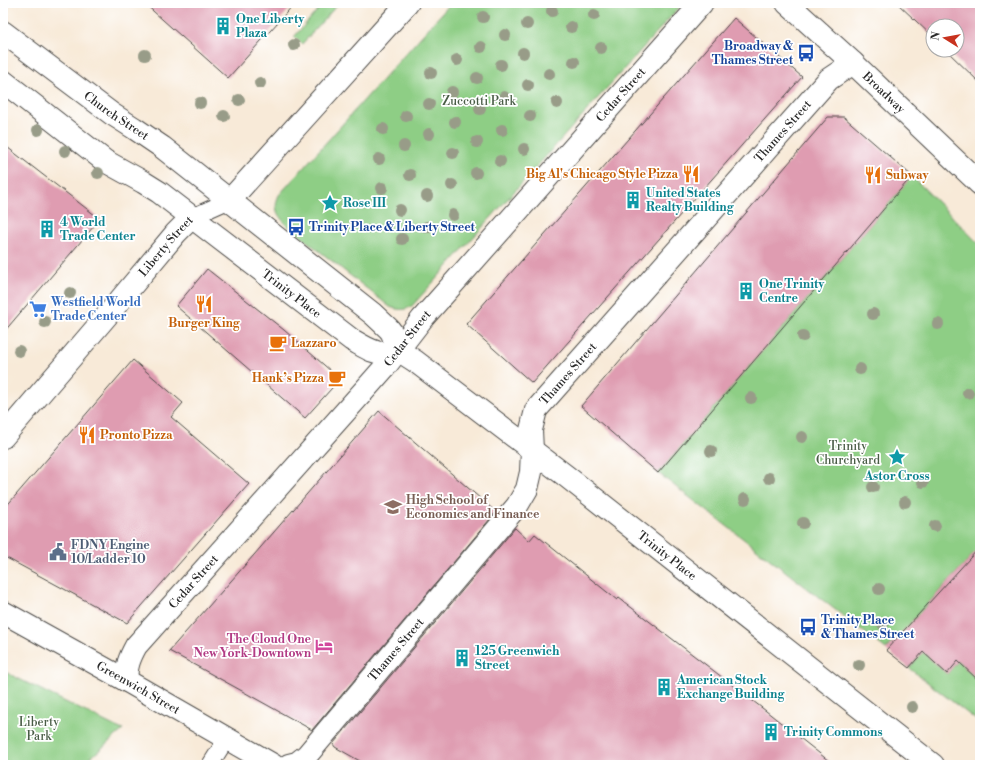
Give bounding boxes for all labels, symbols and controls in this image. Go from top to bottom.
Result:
place label: One Liberty Plaza [236,12,305,41]
building icon: One Liberty Plaza [213,16,233,36]
north arrow [925,18,965,58]
text: N [928,30,944,42]
place label: Broadway & Thames Street [712,39,794,68]
bus stop icon: Broadway & Thames Street [796,43,816,63]
street label: Cedar Street [593,64,650,125]
street label: Broadway [858,68,908,117]
street label: Church Street [81,88,152,144]
park label: Zuccotti Park [442,94,516,109]
street label: Thames Street [752,97,815,166]
restaurant icon: Big Al's Chicago Style Pizza [681,164,701,184]
restaurant icon: Subway [863,165,883,185]
place label: Big Al's Chicago Style Pizza [526,167,679,182]
place label: Subway [886,168,930,183]
place label: United States Realty Building [646,186,735,215]
building icon: United States Realty Building [623,190,643,210]
place icon: Rose III [320,193,340,213]
place label: Rose III [343,196,387,211]
street label: Liberty Street [136,212,197,280]
place label: 4 World Trade Center [60,215,136,244]
bus stop icon: Trinity Place & Liberty Street [286,217,306,237]
building icon: 4 World Trade Center [37,219,57,239]
place label: Trinity Place & Liberty Street [309,220,476,235]
street label: Trinity Place [259,267,324,322]
place label: One Trinity Centre [759,277,825,306]
building icon: One Trinity Centre [736,281,756,301]
restaurant icon: Burger King [194,294,214,314]
place label: Westfield World Trade Center [50,295,142,324]
supermarket icon: Westfield World Trade Center [28,299,48,319]
street label: Cedar Street [381,307,435,370]
place label: Burger King [168,316,241,331]
cafe icon: Lazzaro [268,333,288,353]
place label: Lazzaro [291,336,337,351]
street label: Thames Street [537,339,601,408]
cafe icon: Hank’s Pizza [327,368,347,388]
place label: Hank’s Pizza [252,371,324,386]
restaurant icon: Pronto Pizza [77,425,97,445]
place label: Pronto Pizza [100,428,173,443]
park label: Trinity Churchyard [816,439,880,468]
place icon: Astor Cross [887,447,907,467]
place label: Astor Cross [863,469,930,484]
place label: High School of Economics and Finance [406,493,540,522]
school or university icon: High School of Economics and Finance [383,497,403,517]
street label: Trinity Place [634,528,699,584]
place label: FDNY Engine 10/Ladder 10 [71,538,150,567]
public building icon: FDNY Engine 10/Ladder 10 [48,542,68,562]
street label: Cedar Street [166,551,222,612]
place label: Trinity Place & Thames Street [821,613,915,642]
street label: Thames Street [365,614,428,685]
bus stop icon: Trinity Place & Thames Street [798,617,818,637]
place label: The Cloud One New York-Downtown [194,632,312,661]
hotel icon: The Cloud One New York-Downtown [314,636,334,656]
place label: 125 Greenwich Street [475,644,560,673]
building icon: 125 Greenwich Street [452,648,472,668]
street label: Greenwich Street [94,658,183,718]
place label: American Stock Exchange Building [676,673,785,702]
building icon: American Stock Exchange Building [654,677,674,697]
park label: Liberty Park [19,715,59,744]
building icon: Trinity Commons [761,722,781,742]
place label: Trinity Commons [784,725,883,740]

